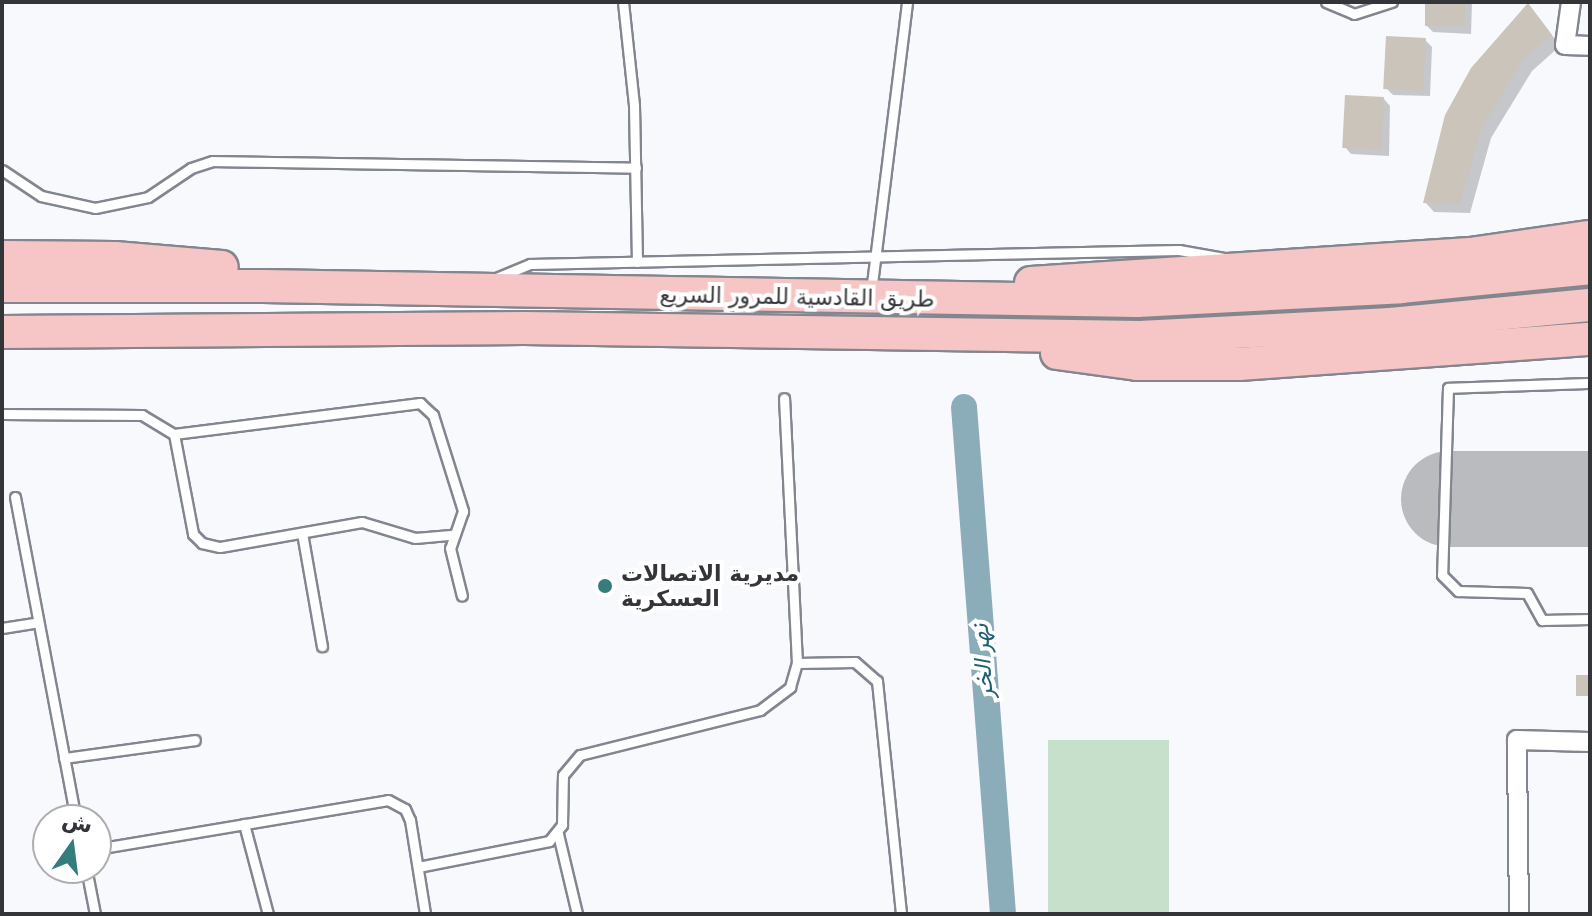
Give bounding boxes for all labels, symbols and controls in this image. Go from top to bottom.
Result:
street label: طريق القادسية للمرور السريع [659,281,935,313]
place label: مديرية الاتصالات العسكرية [621,560,799,612]
marker: مديرية الاتصالات العسكرية [596,577,614,595]
water label: نهر الخر [966,623,1000,699]
north arrow [32,804,112,884]
text: ش [60,806,95,838]

